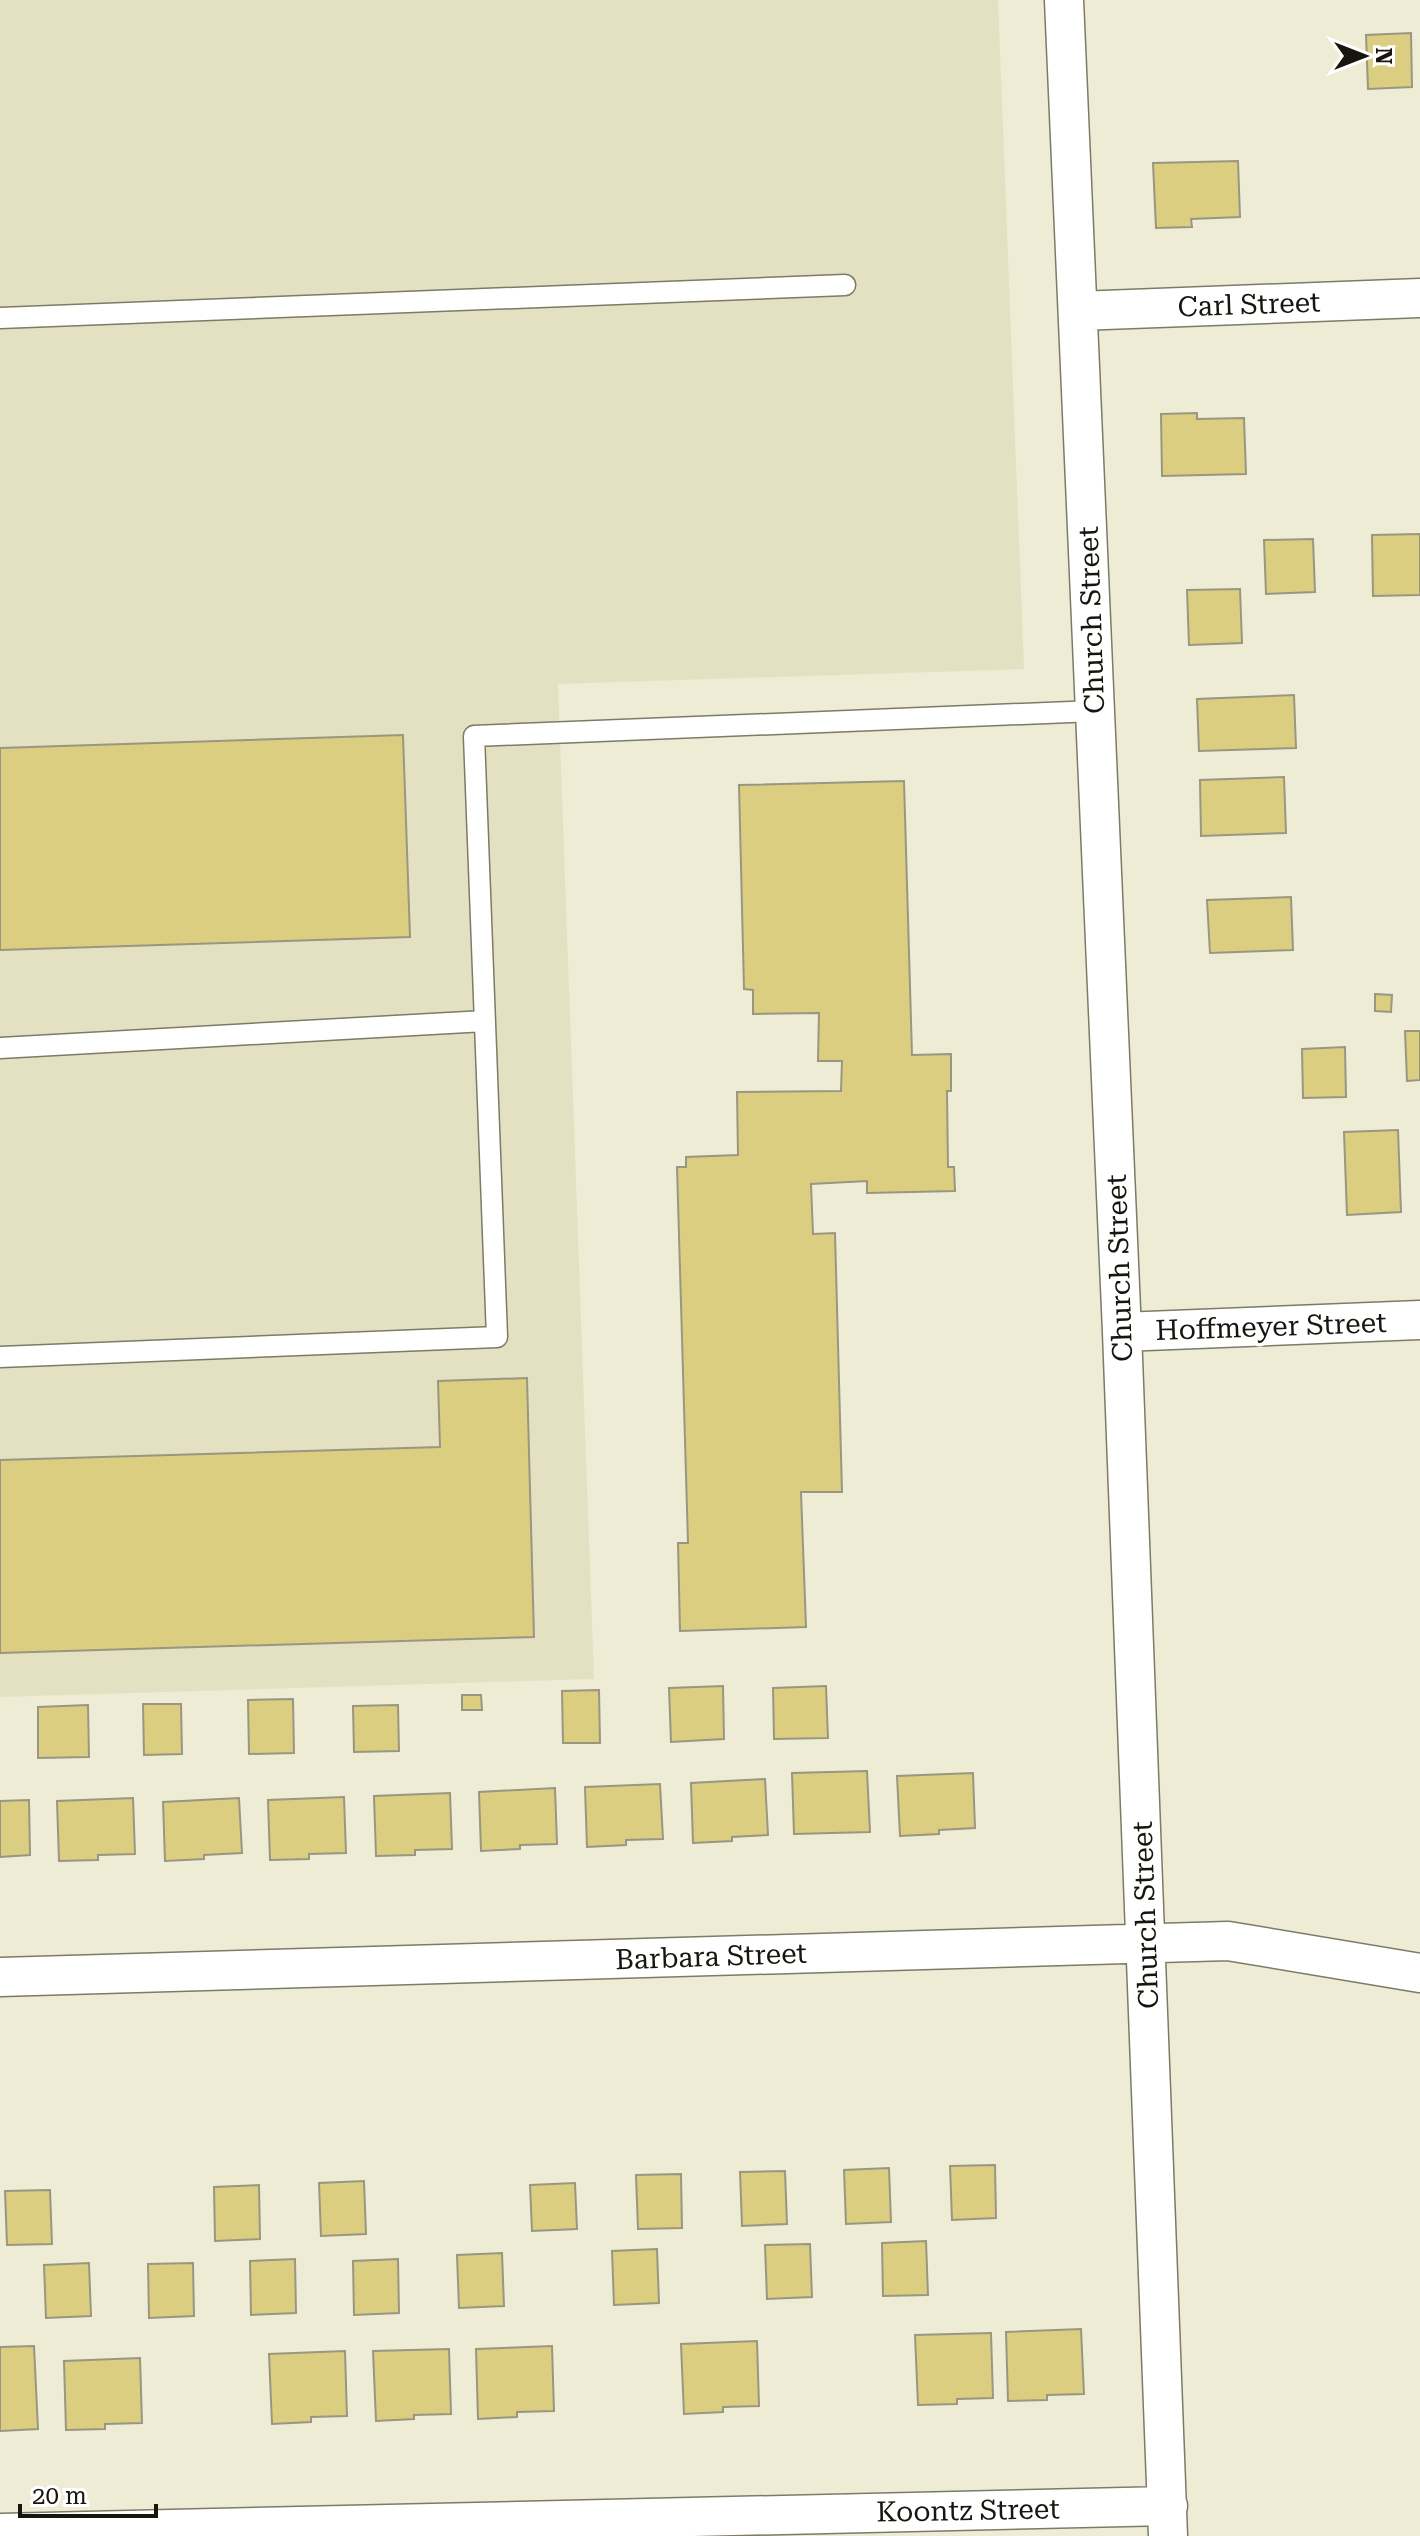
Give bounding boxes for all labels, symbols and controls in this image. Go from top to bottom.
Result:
north arrow [1324,16,1404,96]
text: N [1371,48,1396,65]
street label: Carl Street [1177,286,1321,323]
street label: Church Street [1072,526,1111,714]
street label: Church Street [1100,1174,1139,1362]
street label: Hoffmeyer Street [1155,1306,1387,1347]
street label: Church Street [1126,1821,1165,2009]
street label: Barbara Street [614,1937,808,1976]
scale bar [20,2468,156,2518]
text: 20 m [32,2482,87,2510]
street label: Koontz Street [876,2492,1060,2529]

